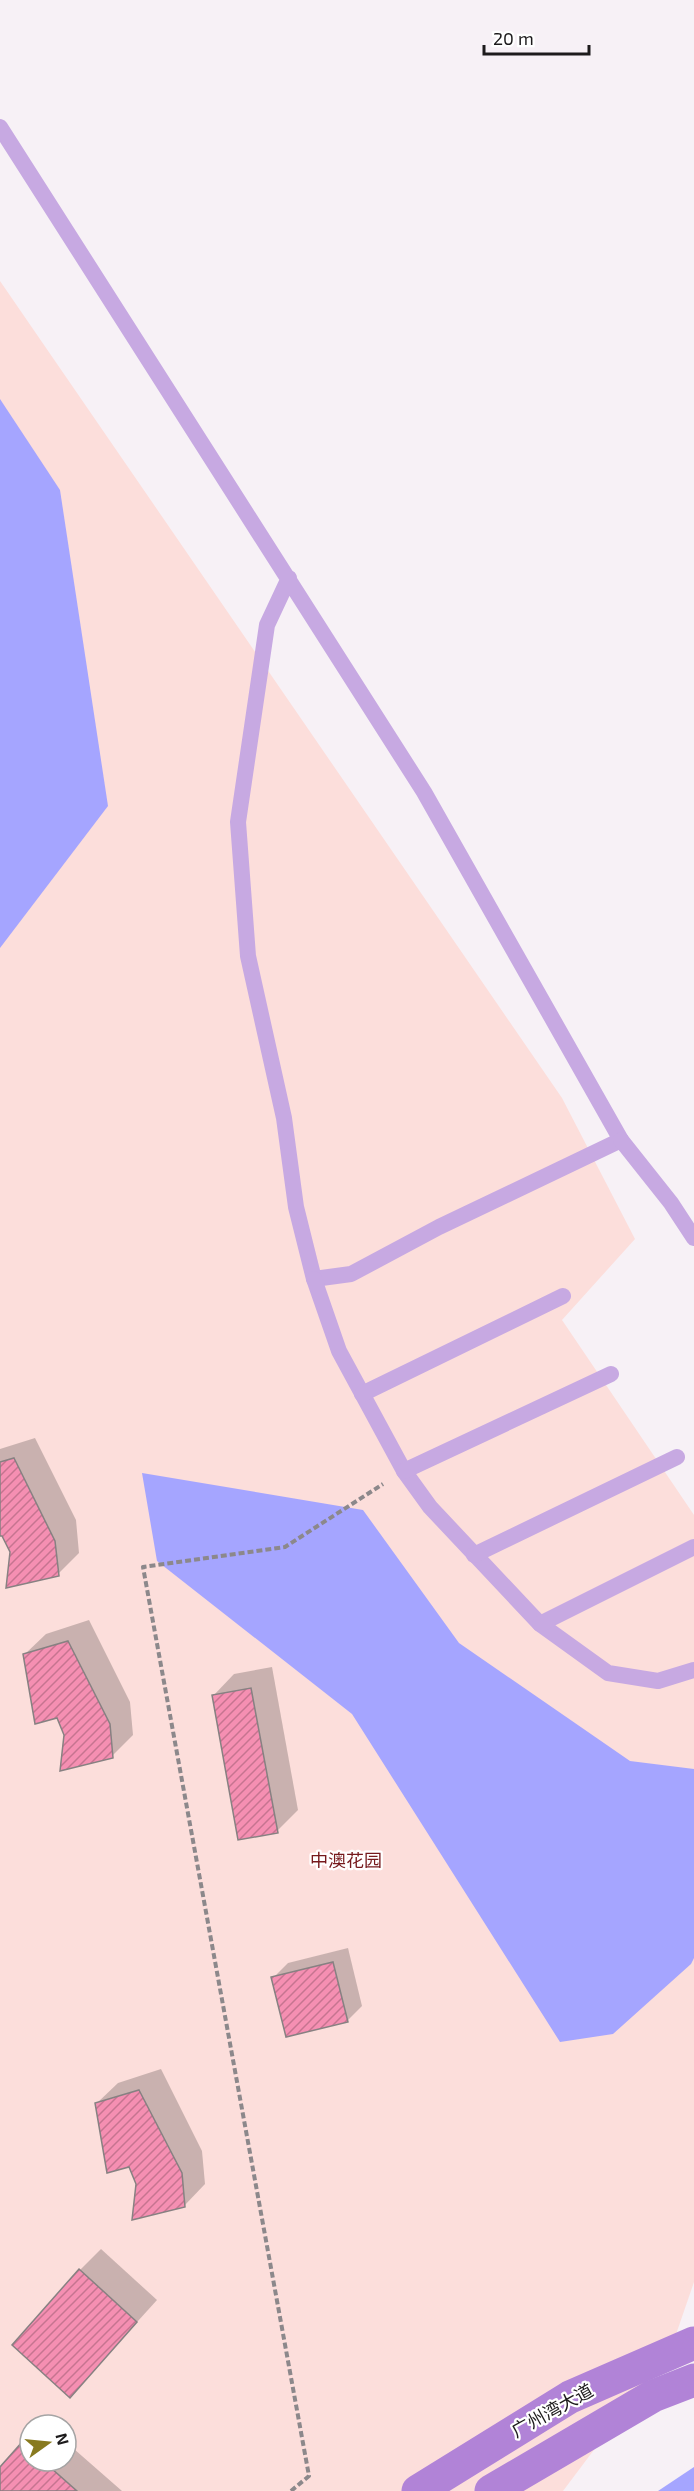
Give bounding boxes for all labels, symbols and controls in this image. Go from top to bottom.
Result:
scale bar [484,18,589,56]
text: 20 m [493,27,534,49]
park label: 中澳花园 [310,1849,382,1871]
street label: 广州湾大道 [507,2379,597,2441]
north arrow [18,2413,78,2473]
text: N [52,2431,74,2447]

